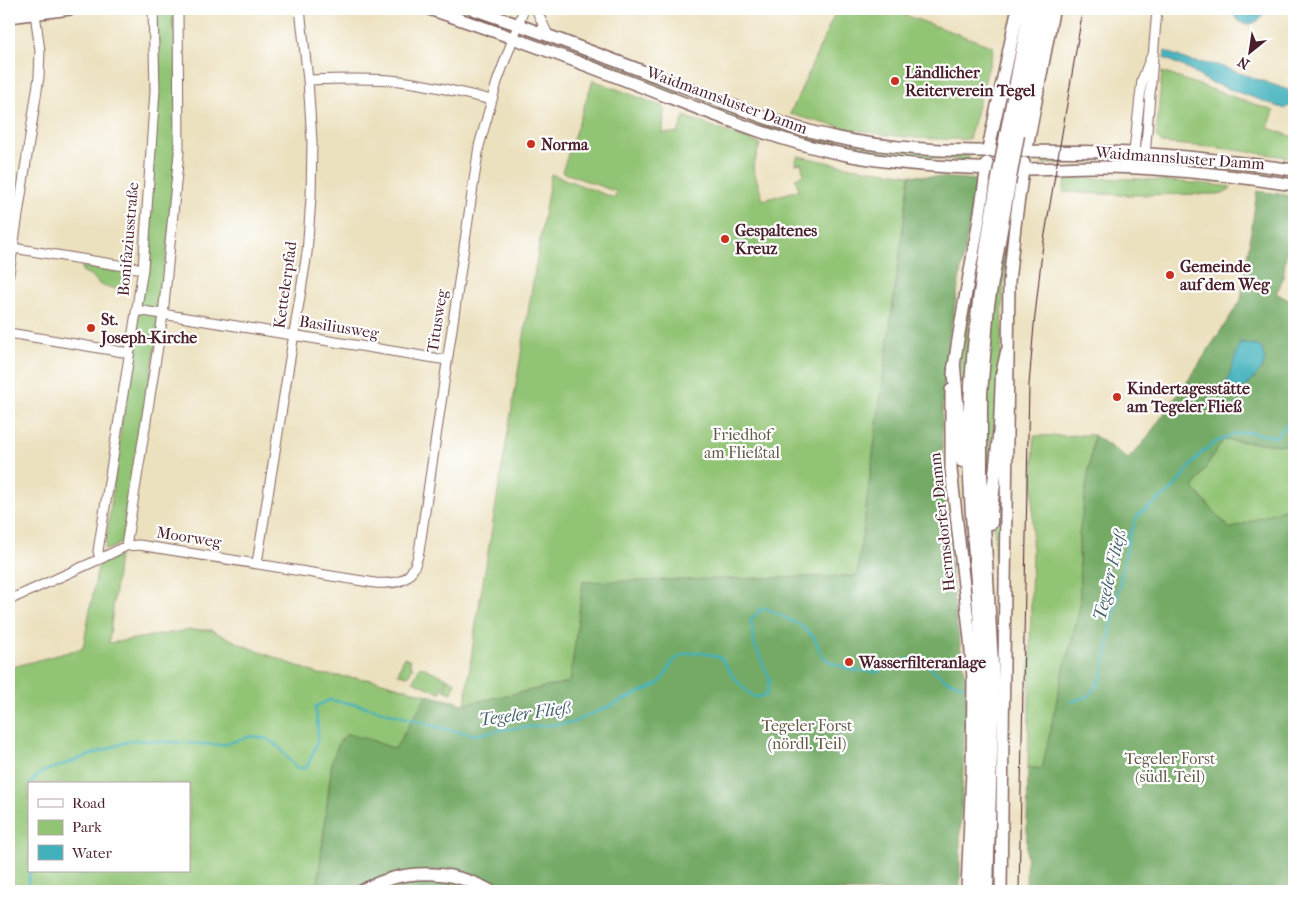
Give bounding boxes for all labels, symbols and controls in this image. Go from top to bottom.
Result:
north arrow [1226,28,1276,78]
text: N [1235,53,1253,73]
street label: Waidmannsluster Damm [643,62,811,138]
place label: Ländlicher Reiterverein Tegel [905,63,1036,101]
marker: Ländlicher Reiterverein Tegel [889,75,901,87]
place label: Norma [541,135,589,154]
marker: Norma [525,138,537,150]
street label: Waidmannsluster Damm [1094,143,1266,173]
street label: Bonifaziusstraße [114,181,142,297]
place label: Gespaltenes Kreuz [735,221,817,258]
marker: Gespaltenes Kreuz [719,233,731,245]
street label: Kettelerpfad [269,240,301,330]
place label: Gemeinde auf dem Weg [1180,257,1270,295]
marker: Gemeinde auf dem Weg [1164,269,1176,281]
street label: Titusweg [423,288,451,354]
place label: St. Joseph-Kirche [99,310,197,348]
street label: Basiliusweg [298,311,381,343]
marker: St. Joseph-Kirche [85,322,97,334]
place label: Kindertagesstätte am Tegeler Fließ [1127,379,1250,417]
marker: Kindertagesstätte am Tegeler Fließ [1111,391,1123,403]
park label: Friedhof am Fließtal [704,425,781,462]
street label: Hermsdorfer Damm [925,451,959,592]
street label: Moorweg [155,522,223,552]
water label: Tegeler Fließ [1089,527,1131,623]
place label: Wasserfilteranlage [858,653,986,673]
marker: Wasserfilteranlage [843,656,855,668]
water label: Tegeler Fließ [477,697,573,731]
park label: Tegeler Forst (nördl. Teil) [761,716,853,753]
park label: Tegeler Forst (südl. Teil) [1124,749,1216,786]
legend [28,782,190,872]
text: Road [72,794,106,812]
text: Park [72,818,102,836]
text: Water [71,844,112,862]

